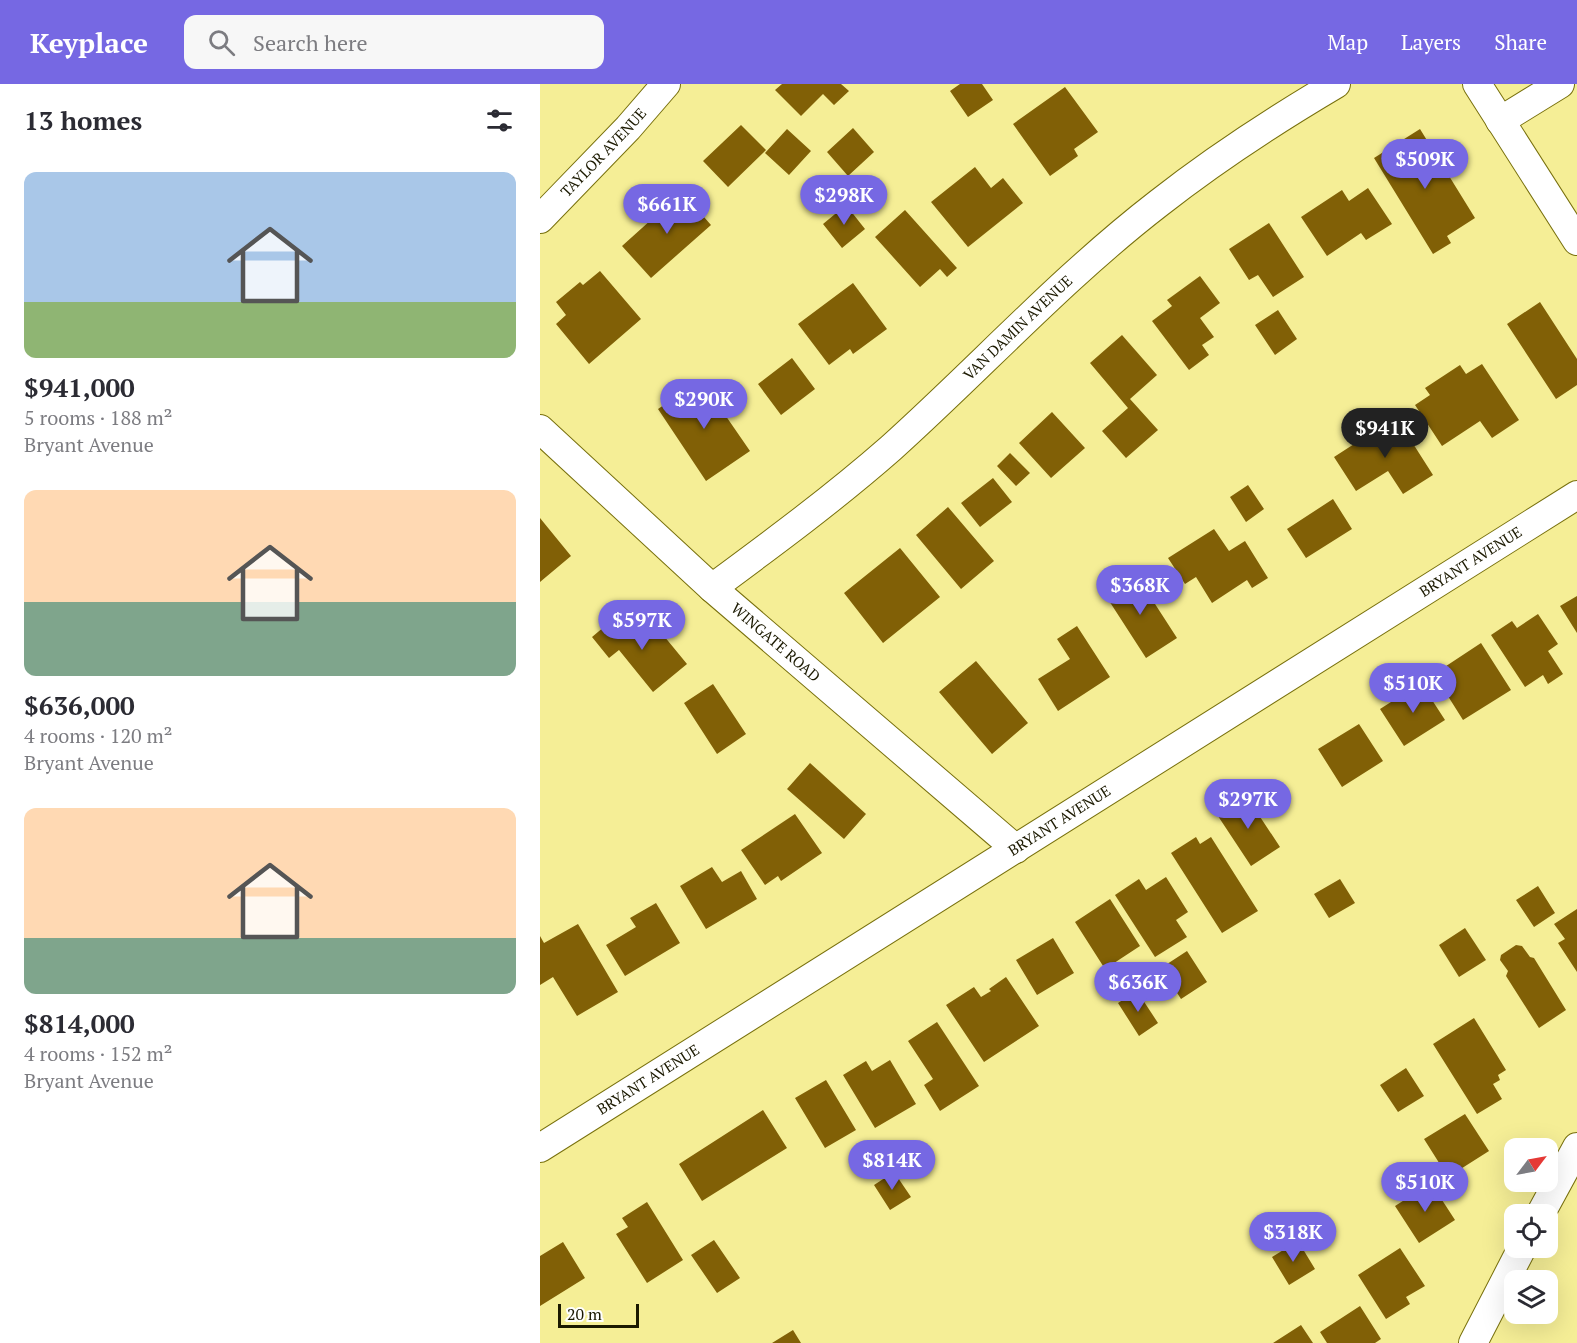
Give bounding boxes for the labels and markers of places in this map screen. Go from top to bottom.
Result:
pin: $509K [1383,139,1467,190]
pin: $298K [802,175,886,226]
pin: $661K [625,184,709,235]
pin: $290K [662,379,746,430]
pin: $941K [1343,408,1427,459]
pin: $368K [1098,565,1182,616]
pin: $597K [600,600,684,651]
pin: $510K [1371,663,1455,714]
pin: $297K [1206,779,1290,830]
pin: $636K [1096,962,1180,1013]
pin: $814K [850,1140,934,1191]
pin: $510K [1383,1162,1467,1213]
pin: $318K [1251,1212,1335,1263]

